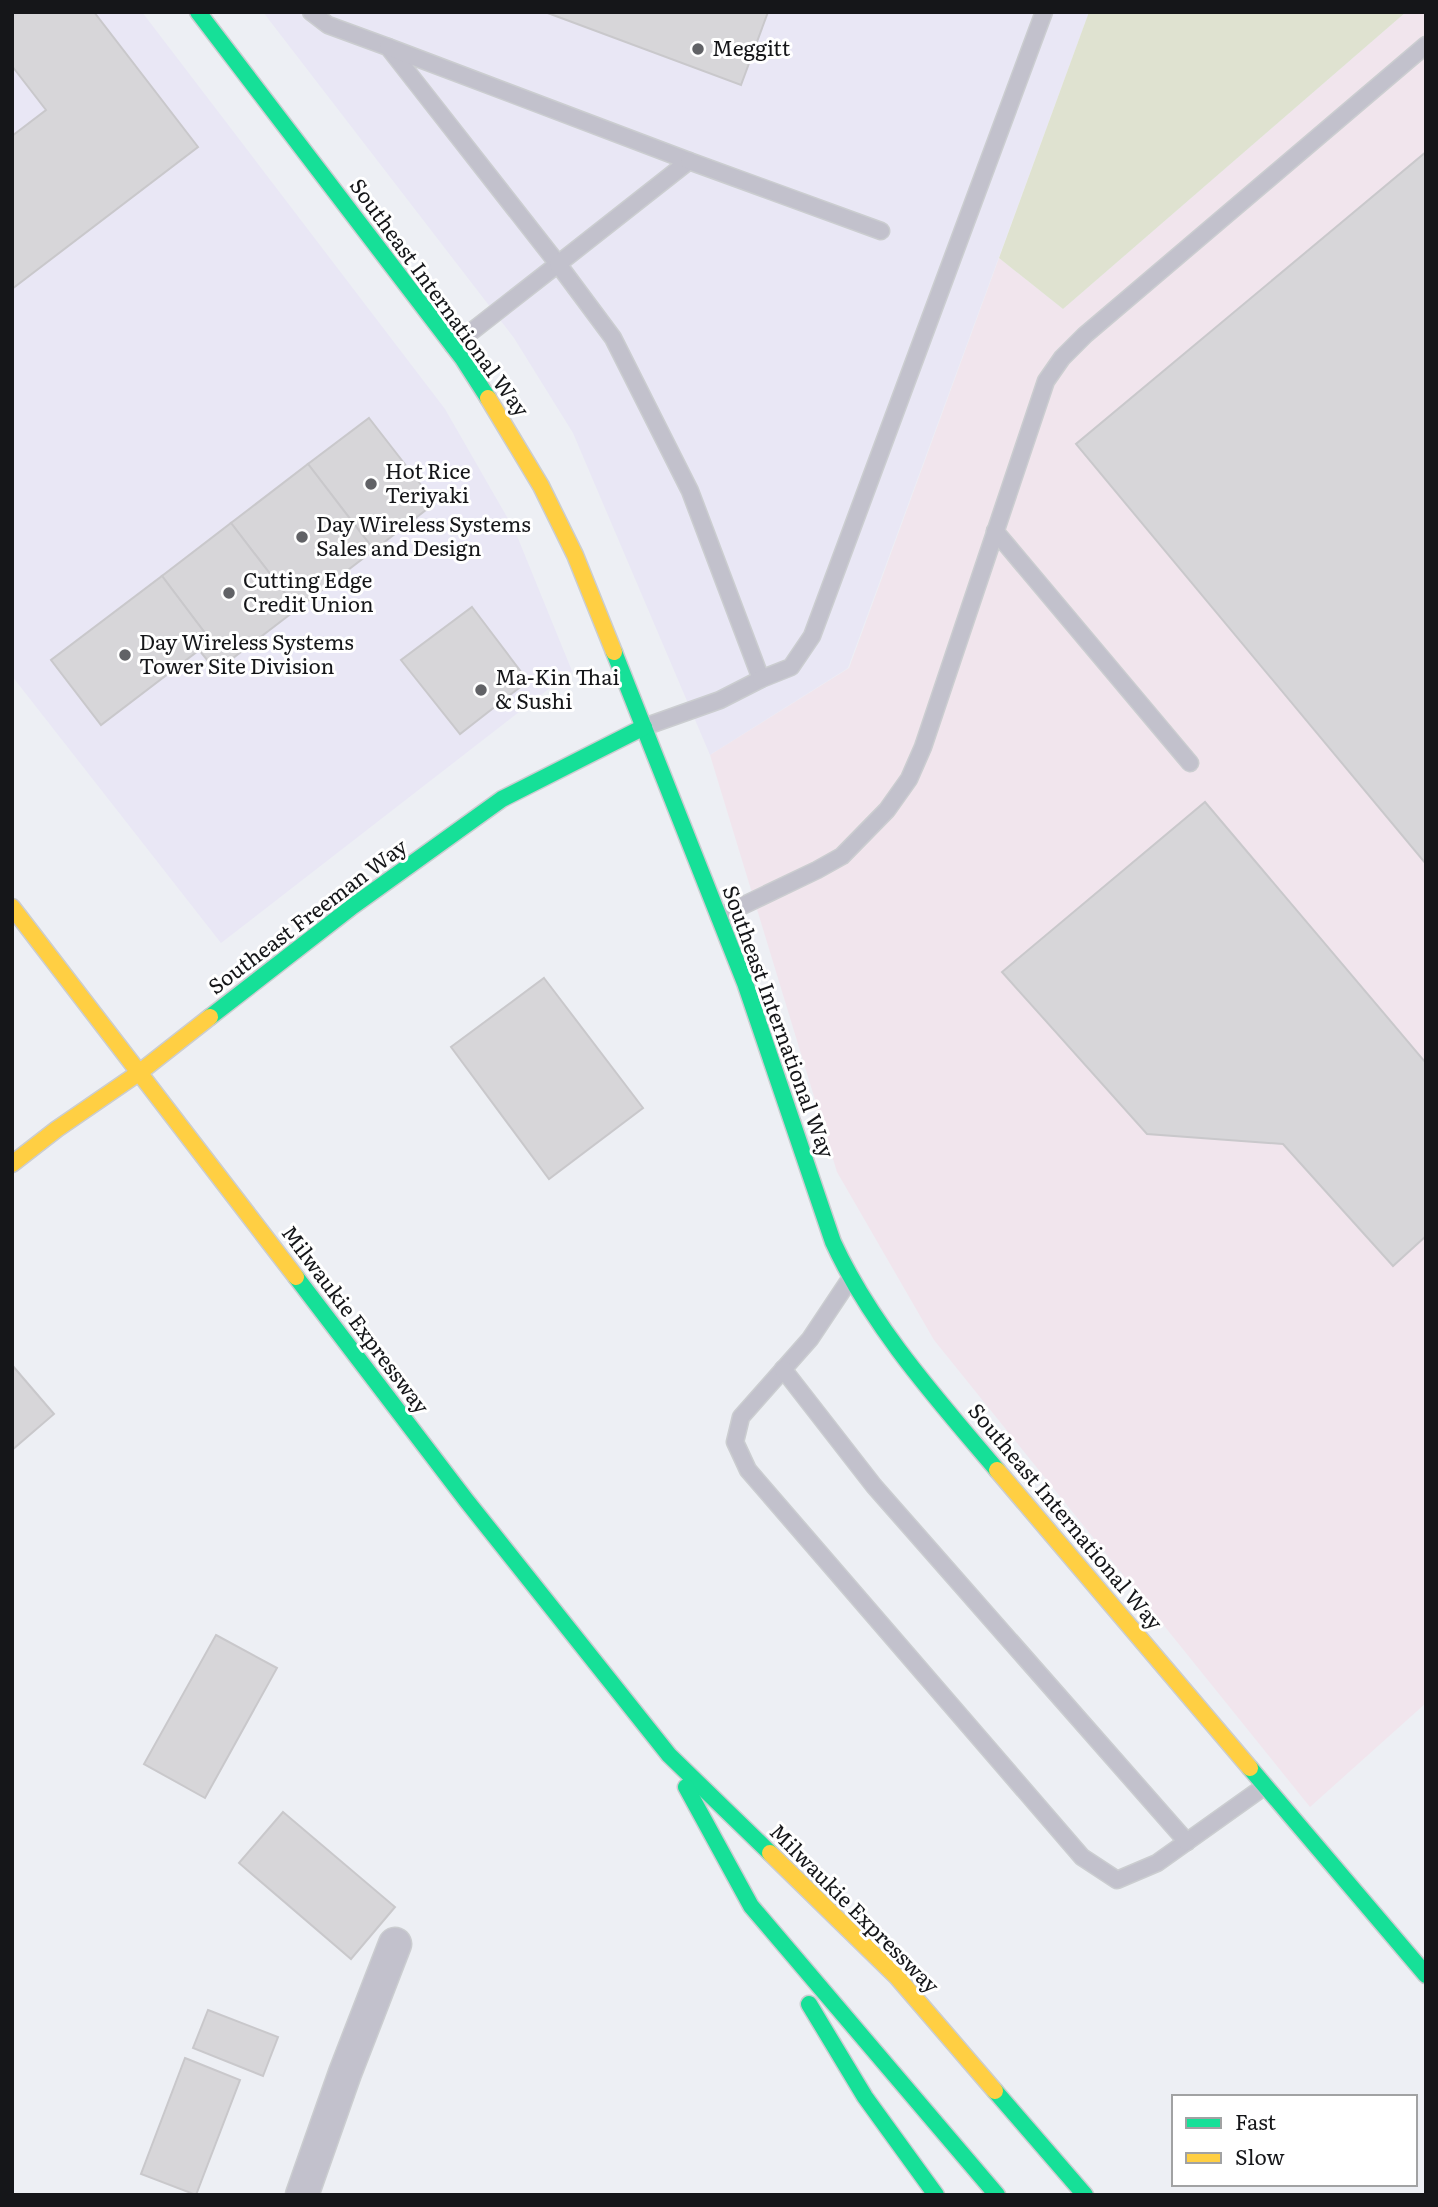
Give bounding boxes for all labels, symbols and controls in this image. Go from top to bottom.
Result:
place label: Meggitt [712,31,791,62]
marker: Meggitt [690,41,706,57]
street label: Southeast International Way [344,171,539,423]
place label: Hot Rice Teriyaki [385,454,471,509]
marker: Hot Rice Teriyaki [363,476,379,492]
place label: Day Wireless Systems Sales and Design [316,507,531,562]
marker: Day Wireless Systems Sales and Design [294,529,310,545]
place label: Cutting Edge Credit Union [243,563,374,618]
marker: Cutting Edge Credit Union [221,585,237,601]
place label: Day Wireless Systems Tower Site Division [139,625,354,680]
marker: Day Wireless Systems Tower Site Division [117,647,133,663]
place label: Ma-Kin Thai & Sushi [495,660,620,715]
marker: Ma-Kin Thai & Sushi [473,682,489,698]
street label: Southeast Freeman Way [201,829,413,1000]
street label: Southeast International Way [717,880,844,1163]
street label: Milwaukie Expressway [276,1218,439,1420]
street label: Southeast International Way [962,1395,1172,1636]
street label: Milwaukie Expressway [764,1815,948,2000]
legend [1172,2095,1417,2186]
text: Fast [1235,2105,1276,2136]
text: Slow [1235,2140,1285,2171]

